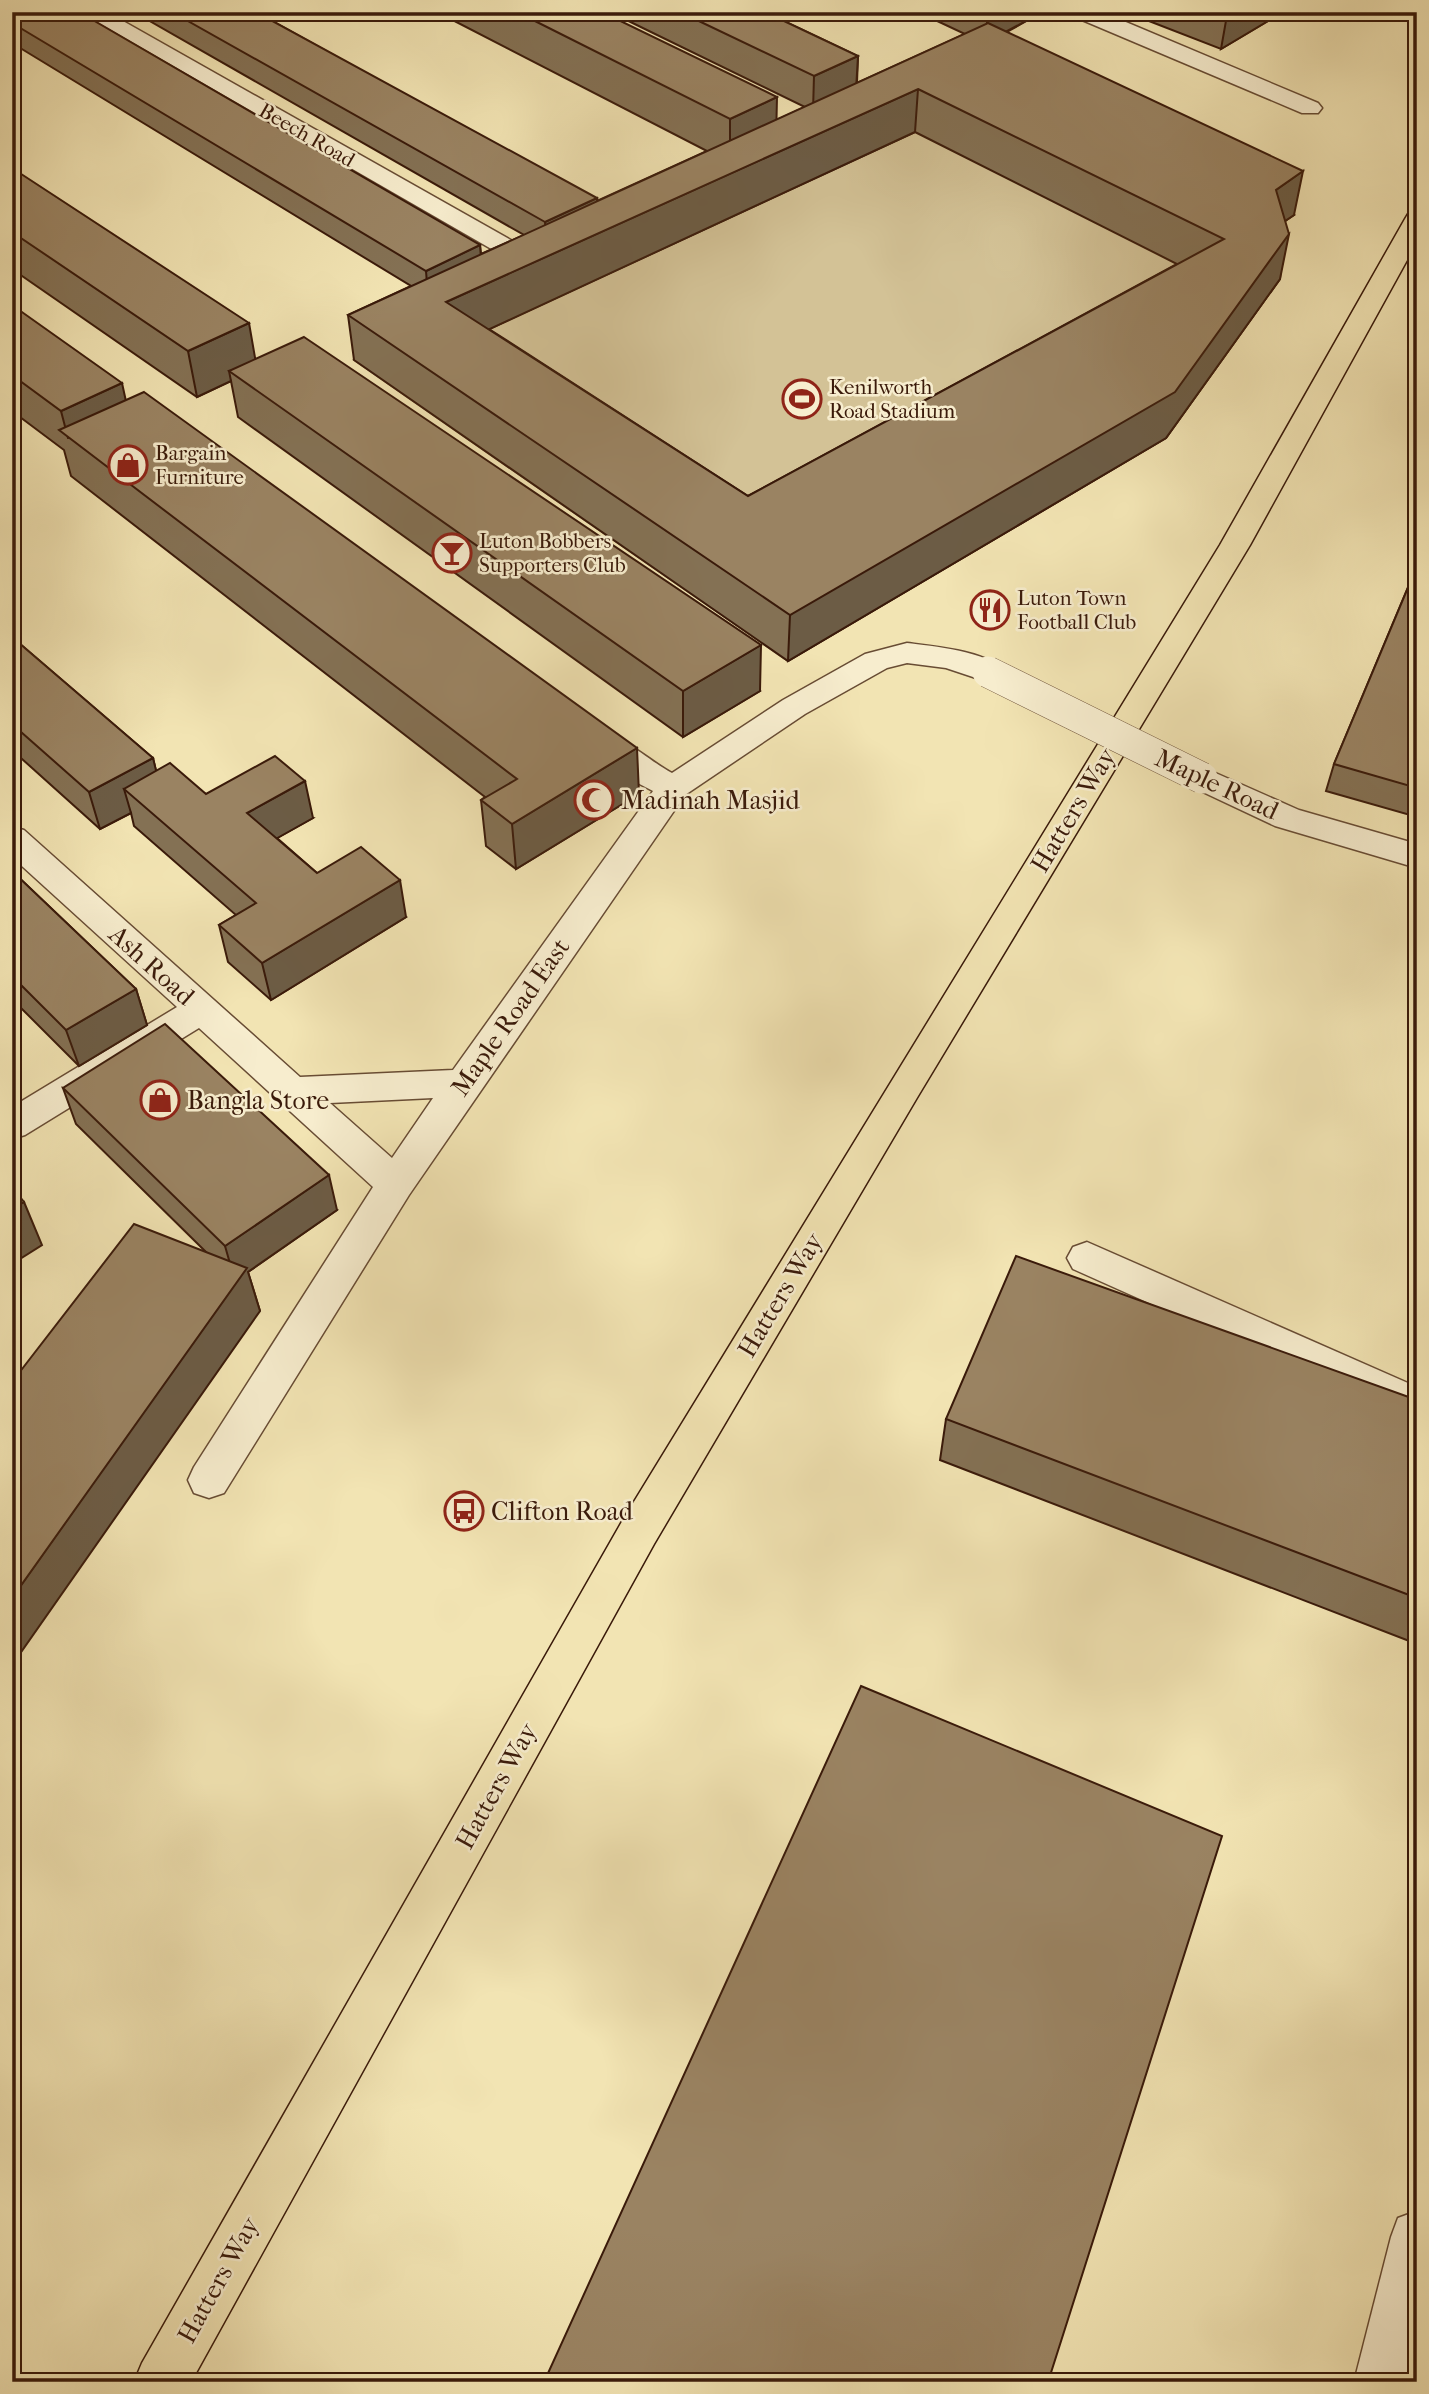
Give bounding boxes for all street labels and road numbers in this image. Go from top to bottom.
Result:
street label: Beech Road [255,98,360,172]
street label: Hatters Way [1024,742,1123,878]
street label: Maple Road [1150,742,1284,827]
street label: Ash Road [102,918,201,1012]
street label: Maple Road East [445,932,577,1102]
street label: Hatters Way [731,1227,830,1363]
street label: Hatters Way [449,1717,544,1855]
street label: Hatters Way [171,2211,266,2349]

